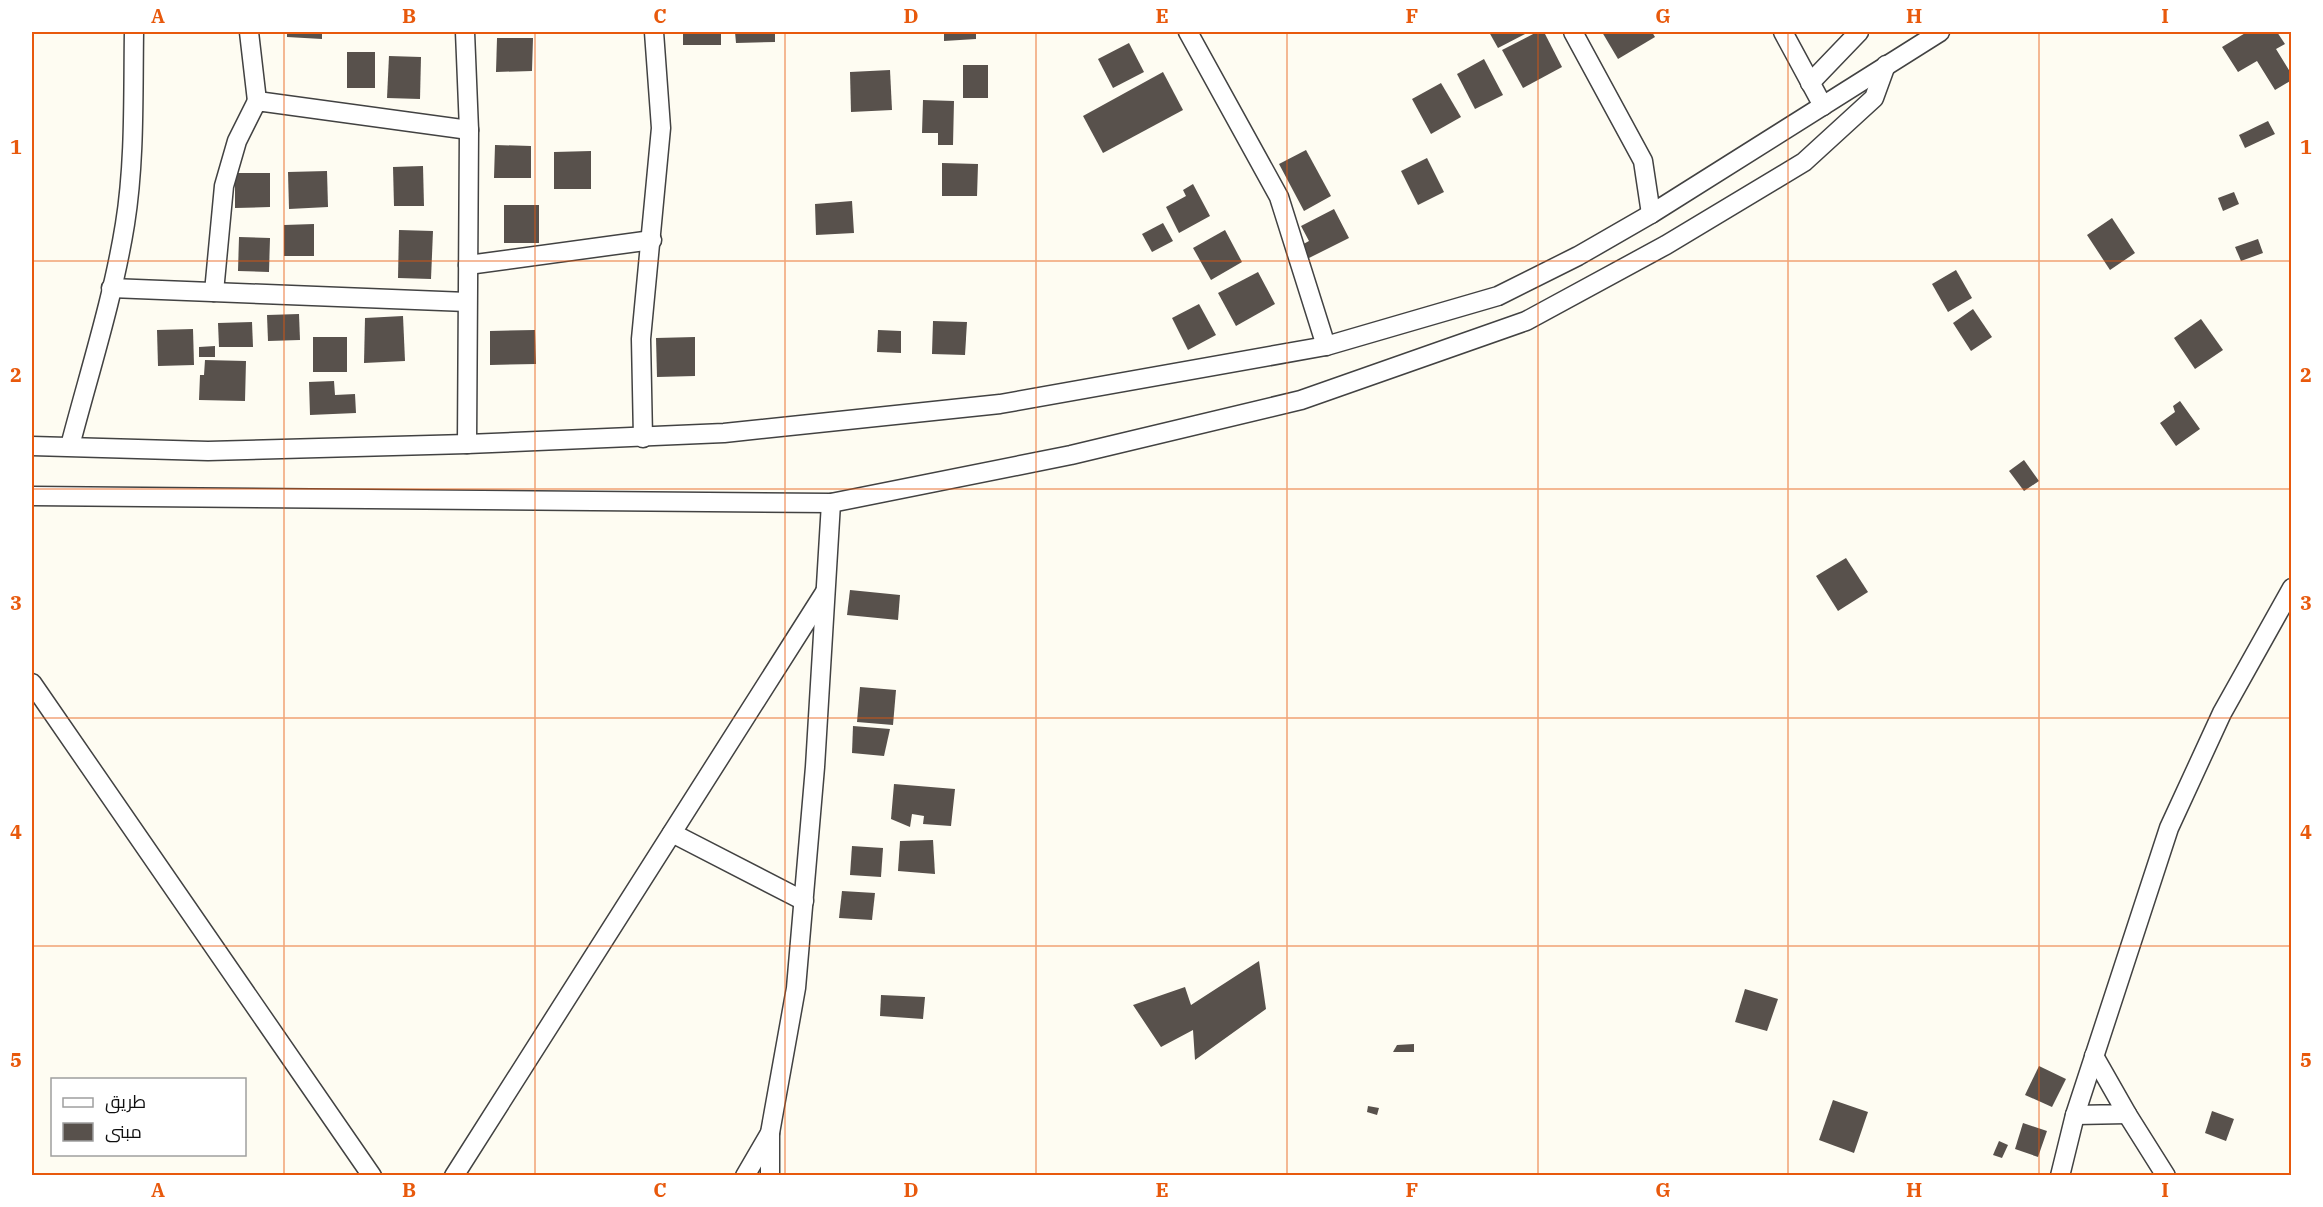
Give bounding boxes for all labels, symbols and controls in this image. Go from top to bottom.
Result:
text: A [151,2,165,29]
text: B [402,2,416,29]
text: C [653,2,667,29]
text: D [903,2,919,29]
text: E [1155,2,1169,29]
text: F [1406,2,1418,29]
text: G [1655,2,1671,29]
text: H [1906,2,1922,29]
text: I [2161,2,2169,29]
text: 1 [10,133,22,160]
text: 1 [2300,133,2312,160]
text: 2 [10,361,22,388]
text: 2 [2300,361,2312,388]
text: 3 [10,589,22,616]
text: 3 [2300,589,2312,616]
text: 4 [10,818,22,845]
text: 4 [2300,818,2312,845]
text: 5 [10,1046,22,1073]
text: 5 [2300,1046,2312,1073]
legend [51,1078,246,1156]
text: طريق [105,1090,146,1114]
text: مبنى [105,1120,142,1143]
text: A [151,1176,165,1203]
text: B [402,1176,416,1203]
text: C [653,1176,667,1203]
text: D [903,1176,919,1203]
text: E [1155,1176,1169,1203]
text: F [1406,1176,1418,1203]
text: G [1655,1176,1671,1203]
text: H [1906,1176,1922,1203]
text: I [2161,1176,2169,1203]

